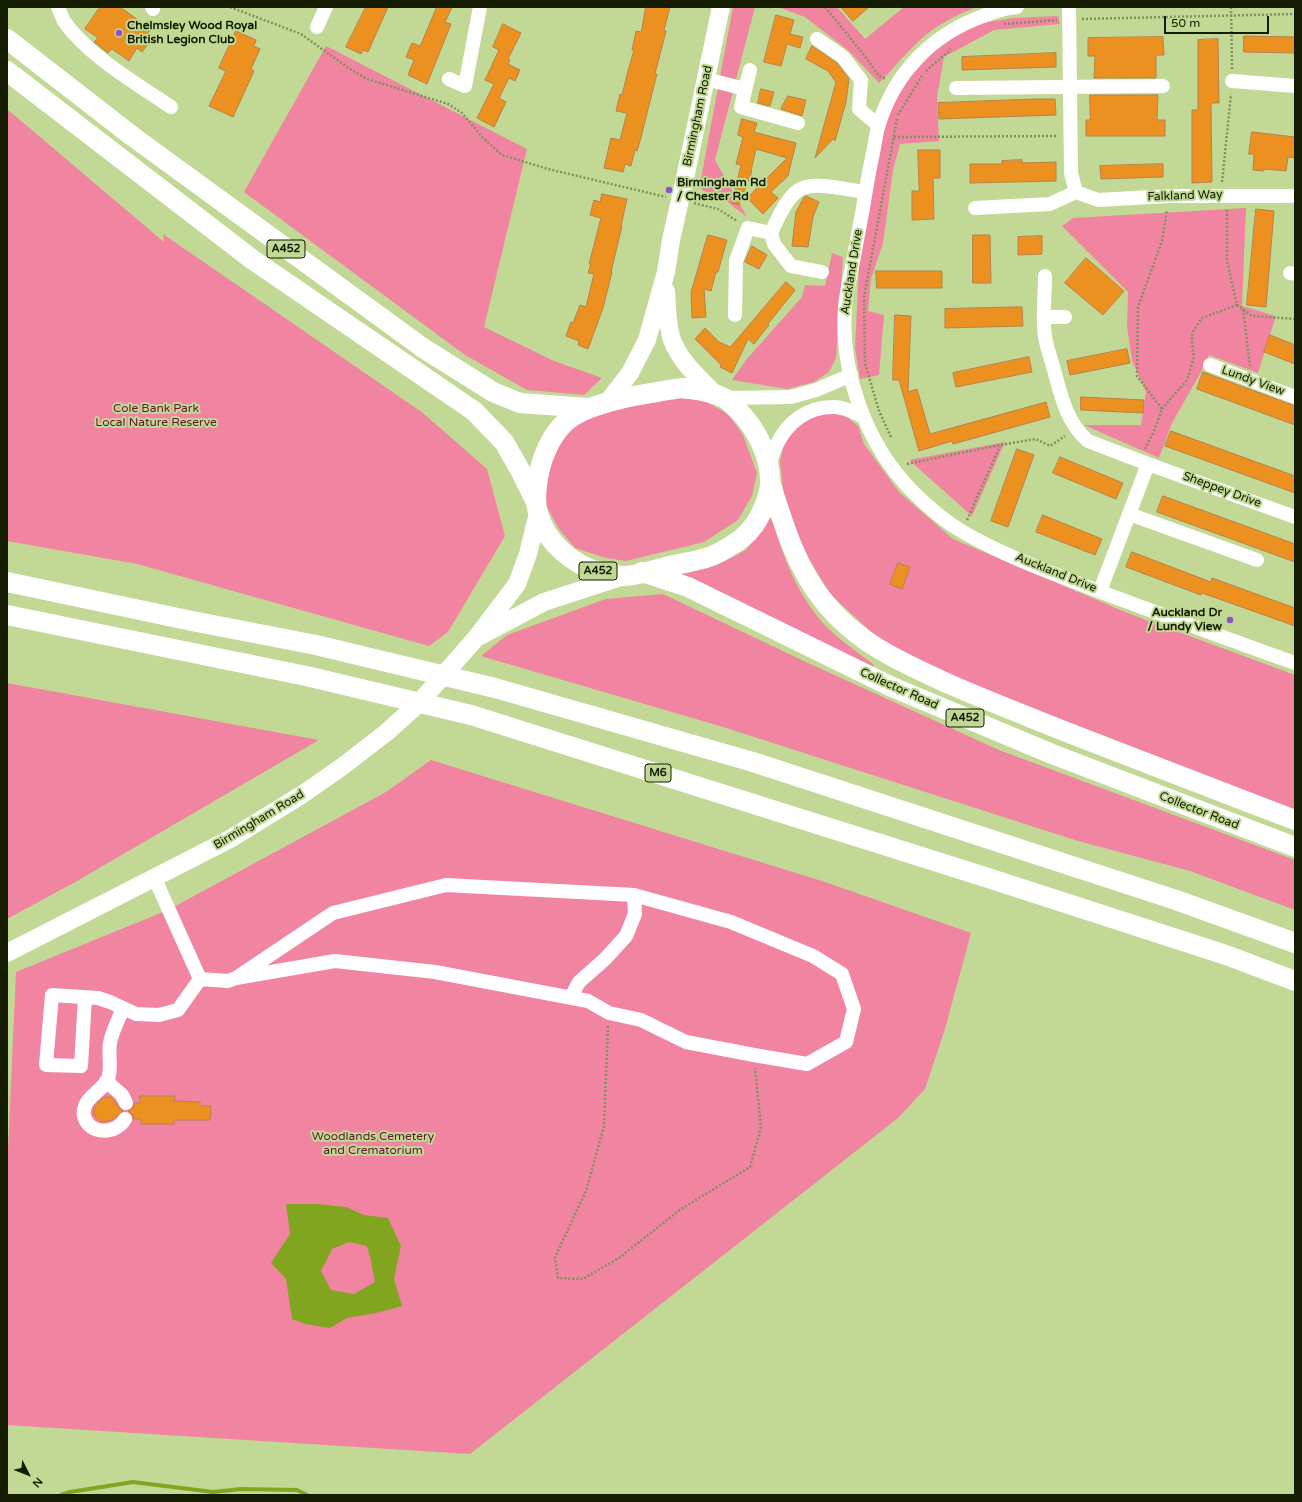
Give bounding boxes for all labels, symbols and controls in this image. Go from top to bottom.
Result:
scale bar [1166,8,1271,34]
text: 50 m [1171,16,1200,30]
place label: Chelmsley Wood Royal British Legion Club [127,19,257,47]
marker: Chelmsley Wood Royal British Legion Club [114,28,124,38]
street label: Birmingham Road [680,64,716,168]
place label: Birmingham Rd / Chester Rd [677,176,766,204]
marker: Birmingham Rd / Chester Rd [664,185,674,195]
street label: Falkland Way [1147,187,1223,205]
street label: Auckland Drive [838,228,866,316]
road number: A452 [267,240,305,258]
street label: Lundy View [1219,363,1287,399]
park label: Cole Bank Park Local Nature Reserve [95,402,217,430]
street label: Sheppey Drive [1181,469,1263,511]
street label: Auckland Drive [1013,550,1099,596]
road number: A452 [579,562,617,580]
place label: Auckland Dr / Lundy View [1147,606,1222,634]
marker: Auckland Dr / Lundy View [1225,615,1235,625]
street label: Collector Road [858,665,940,713]
road number: A452 [946,709,984,727]
road number: M6 [645,764,671,782]
street label: Birmingham Road [211,787,307,853]
street label: Collector Road [1157,789,1241,833]
park label: Woodlands Cemetery and Crematorium [312,1130,434,1158]
north arrow [8,1454,48,1494]
text: N [30,1475,45,1490]

